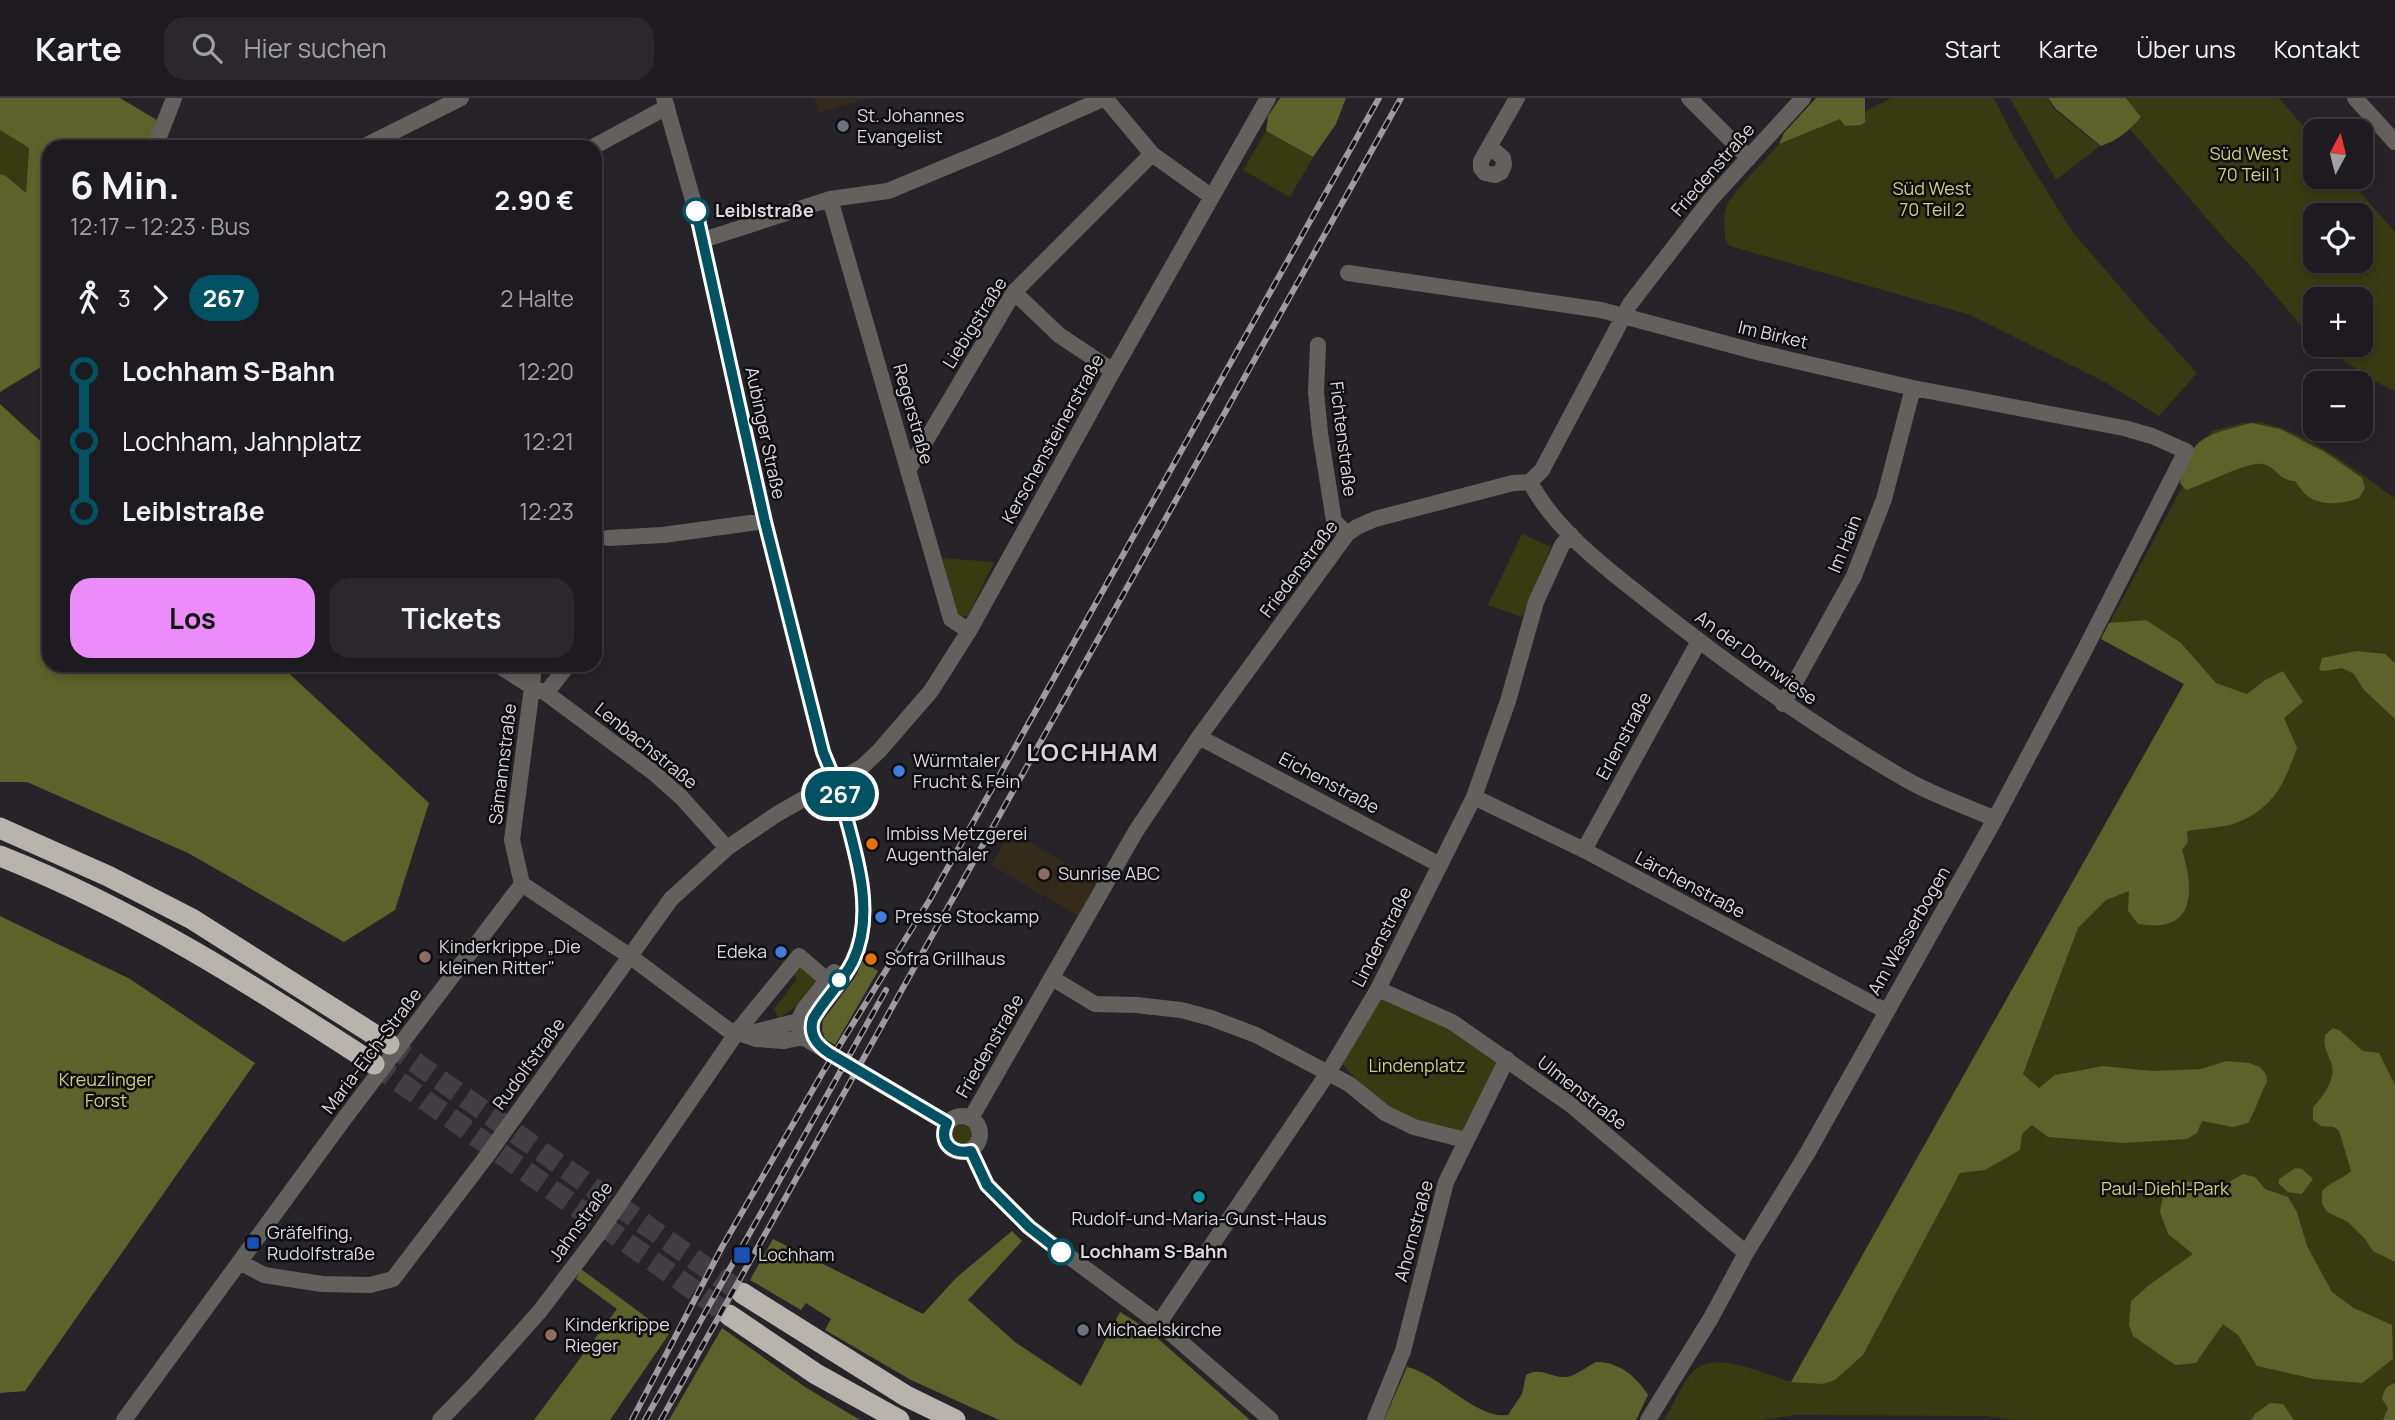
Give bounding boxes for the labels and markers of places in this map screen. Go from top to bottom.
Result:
place label: St. Johannes Evangelist [857,103,964,148]
marker: St. Johannes Evangelist [835,118,851,134]
marker: Leiblstraße [683,198,709,224]
place label: Leiblstraße [715,198,814,222]
place label: Würmtaler Frucht & Fein [913,748,1020,793]
marker: Würmtaler Frucht & Fein [891,763,907,779]
place label: Imbiss Metzgerei Augenthaler [886,821,1027,866]
marker: Imbiss Metzgerei Augenthaler [864,836,880,852]
place label: Sunrise ABC [1058,861,1160,885]
marker: Sunrise ABC [1036,866,1052,882]
place label: Presse Stockamp [895,904,1039,928]
marker: Presse Stockamp [873,909,889,925]
place label: Kinderkrippe „Die kleinen Ritter" [439,934,581,979]
place label: Edeka [717,939,767,963]
marker: Edeka [773,944,789,960]
place label: Sofra Grillhaus [885,946,1005,970]
marker: Kinderkrippe „Die kleinen Ritter" [417,949,433,965]
marker: Sofra Grillhaus [863,951,879,967]
unlabelled marker [829,970,849,990]
marker: Rudolf-und-Maria-Gunst-Haus [1191,1189,1207,1205]
place label: Rudolf-und-Maria-Gunst-Haus [1071,1206,1327,1230]
place label: Gräfelfing, Rudolfstraße [267,1220,375,1265]
marker: Gräfelfing, Rudolfstraße [245,1235,261,1251]
marker: Lochham S-Bahn [1048,1239,1074,1265]
place label: Lochham S-Bahn [1080,1239,1227,1263]
place label: Lochham [758,1242,834,1266]
marker: Lochham [732,1245,752,1265]
place label: Kinderkrippe Rieger [565,1312,670,1357]
place label: Michaelskirche [1097,1317,1222,1341]
marker: Michaelskirche [1075,1322,1091,1338]
marker: Kinderkrippe Rieger [543,1327,559,1343]

